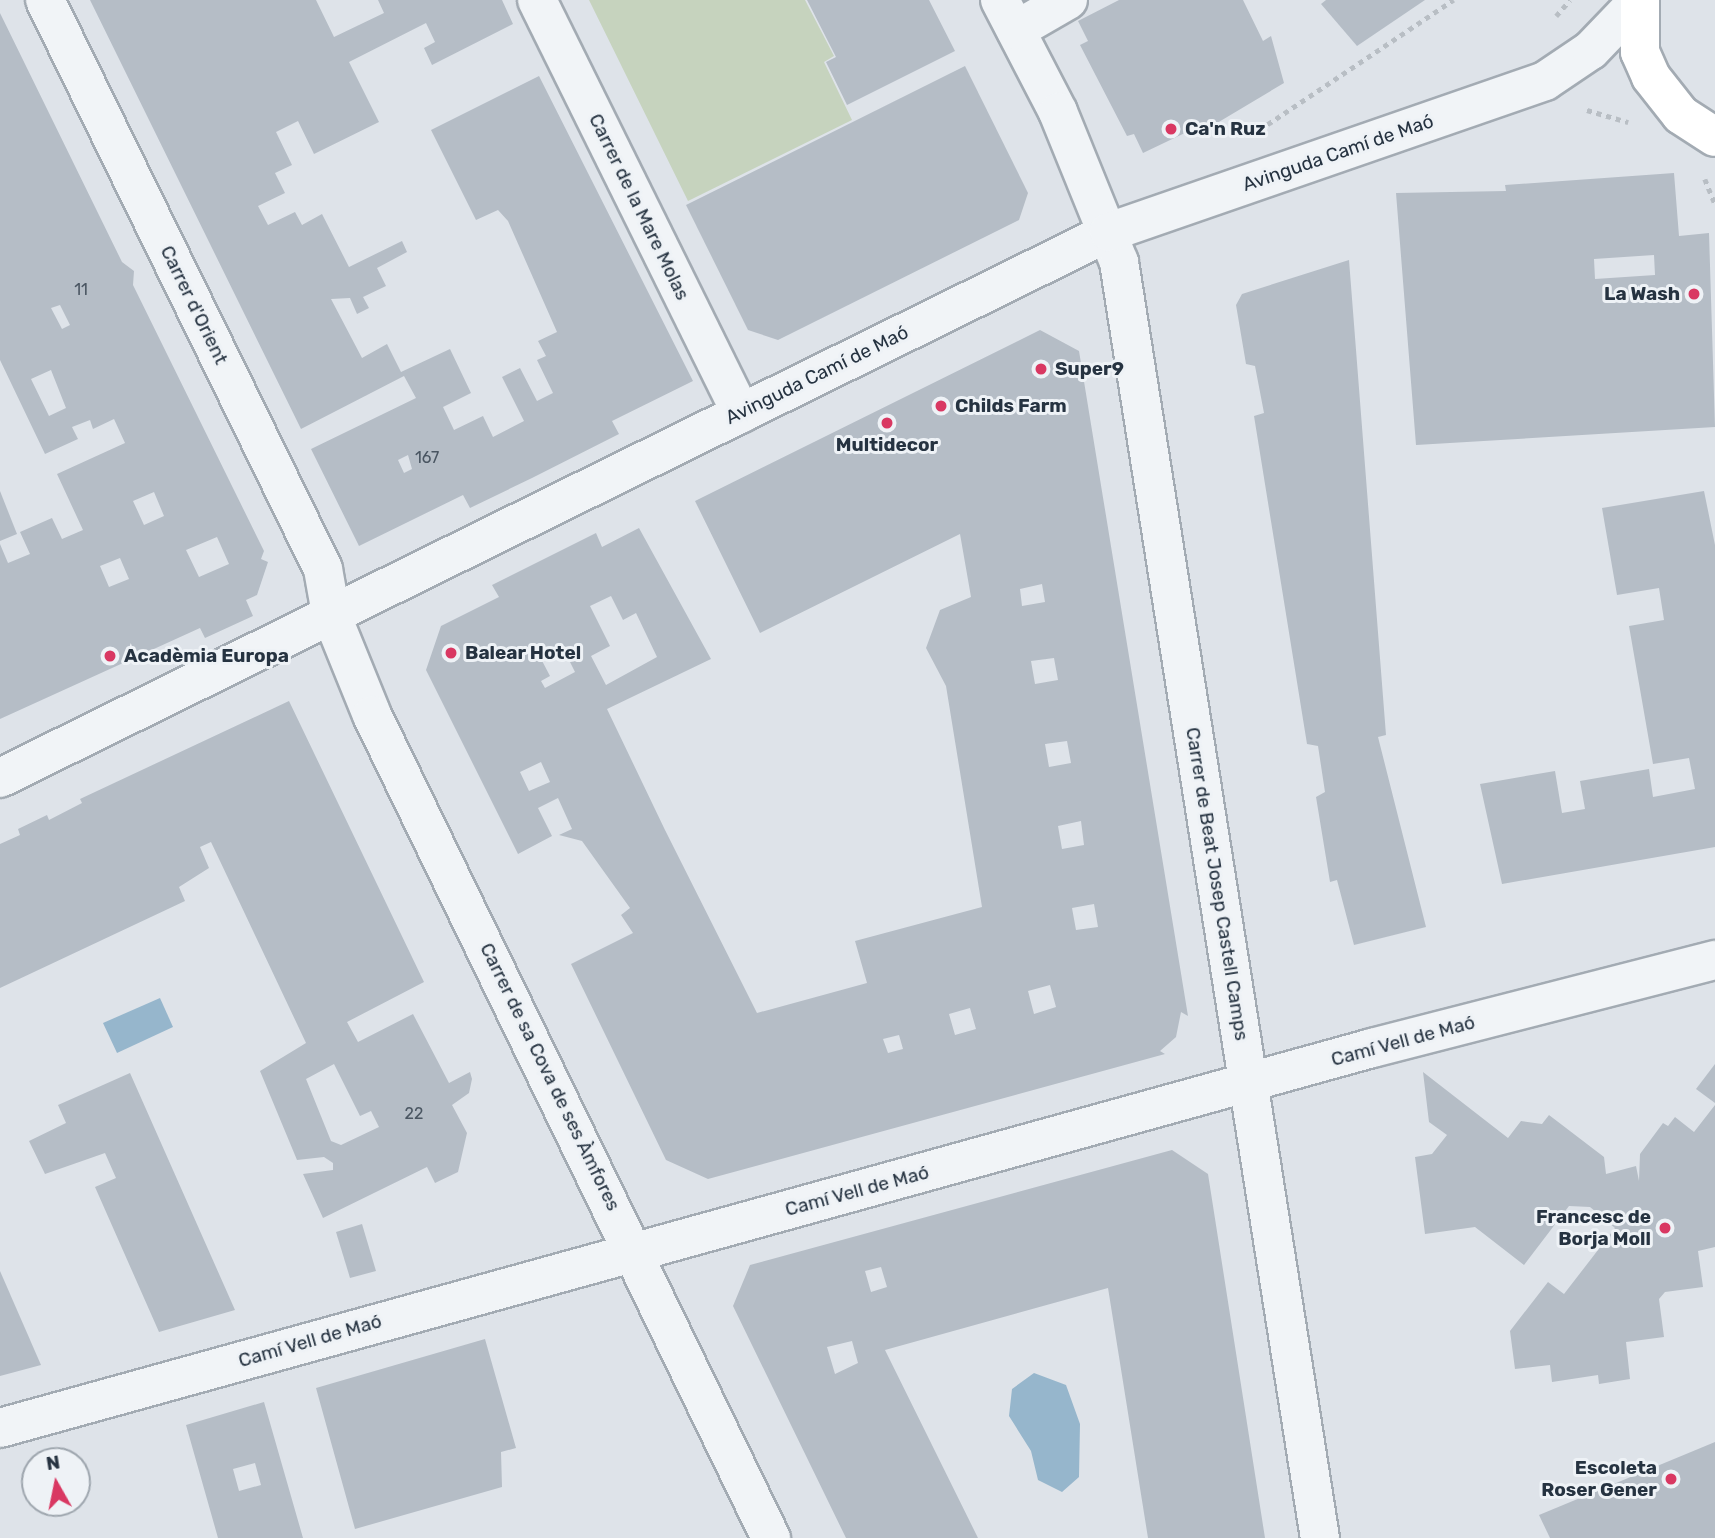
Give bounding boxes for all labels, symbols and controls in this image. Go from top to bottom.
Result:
street label: Carrer de la Mare Molas [584,110,694,304]
street label: Avinguda Camí de Maó [1240,110,1436,196]
place label: Ca'n Ruz [1185,118,1266,140]
marker: Ca'n Ruz [1163,121,1179,137]
street label: Carrer d'Orient [155,242,233,368]
house number: 11 [74,280,88,300]
place label: La Wash [1604,283,1680,305]
marker: La Wash [1686,286,1702,302]
street label: Avinguda Camí de Maó [722,321,912,429]
place label: Super9 [1055,358,1124,380]
marker: Super9 [1033,361,1049,377]
place label: Childs Farm [955,395,1067,417]
marker: Childs Farm [933,398,949,414]
marker: Multidecor [879,415,895,431]
place label: Multidecor [836,434,938,456]
house number: 167 [415,448,439,468]
place label: Balear Hotel [465,642,582,664]
place label: Acadèmia Europa [124,645,289,667]
marker: Balear Hotel [443,645,459,661]
marker: Acadèmia Europa [102,648,118,664]
street label: Carrer de Beat Josep Castell Camps [1181,725,1253,1043]
street label: Carrer de sa Cova de ses Àmfores [475,939,625,1215]
street label: Camí Vell de Maó [1328,1011,1478,1071]
house number: 22 [405,1104,423,1124]
street label: Camí Vell de Maó [782,1161,932,1221]
place label: Francesc de Borja Moll [1536,1206,1651,1250]
marker: Francesc de Borja Moll [1657,1220,1673,1236]
street label: Camí Vell de Maó [236,1310,384,1372]
north arrow [21,1447,91,1517]
text: N [44,1450,61,1475]
place label: Escoleta Roser Gener [1541,1457,1657,1501]
marker: Escoleta Roser Gener [1663,1471,1679,1487]

